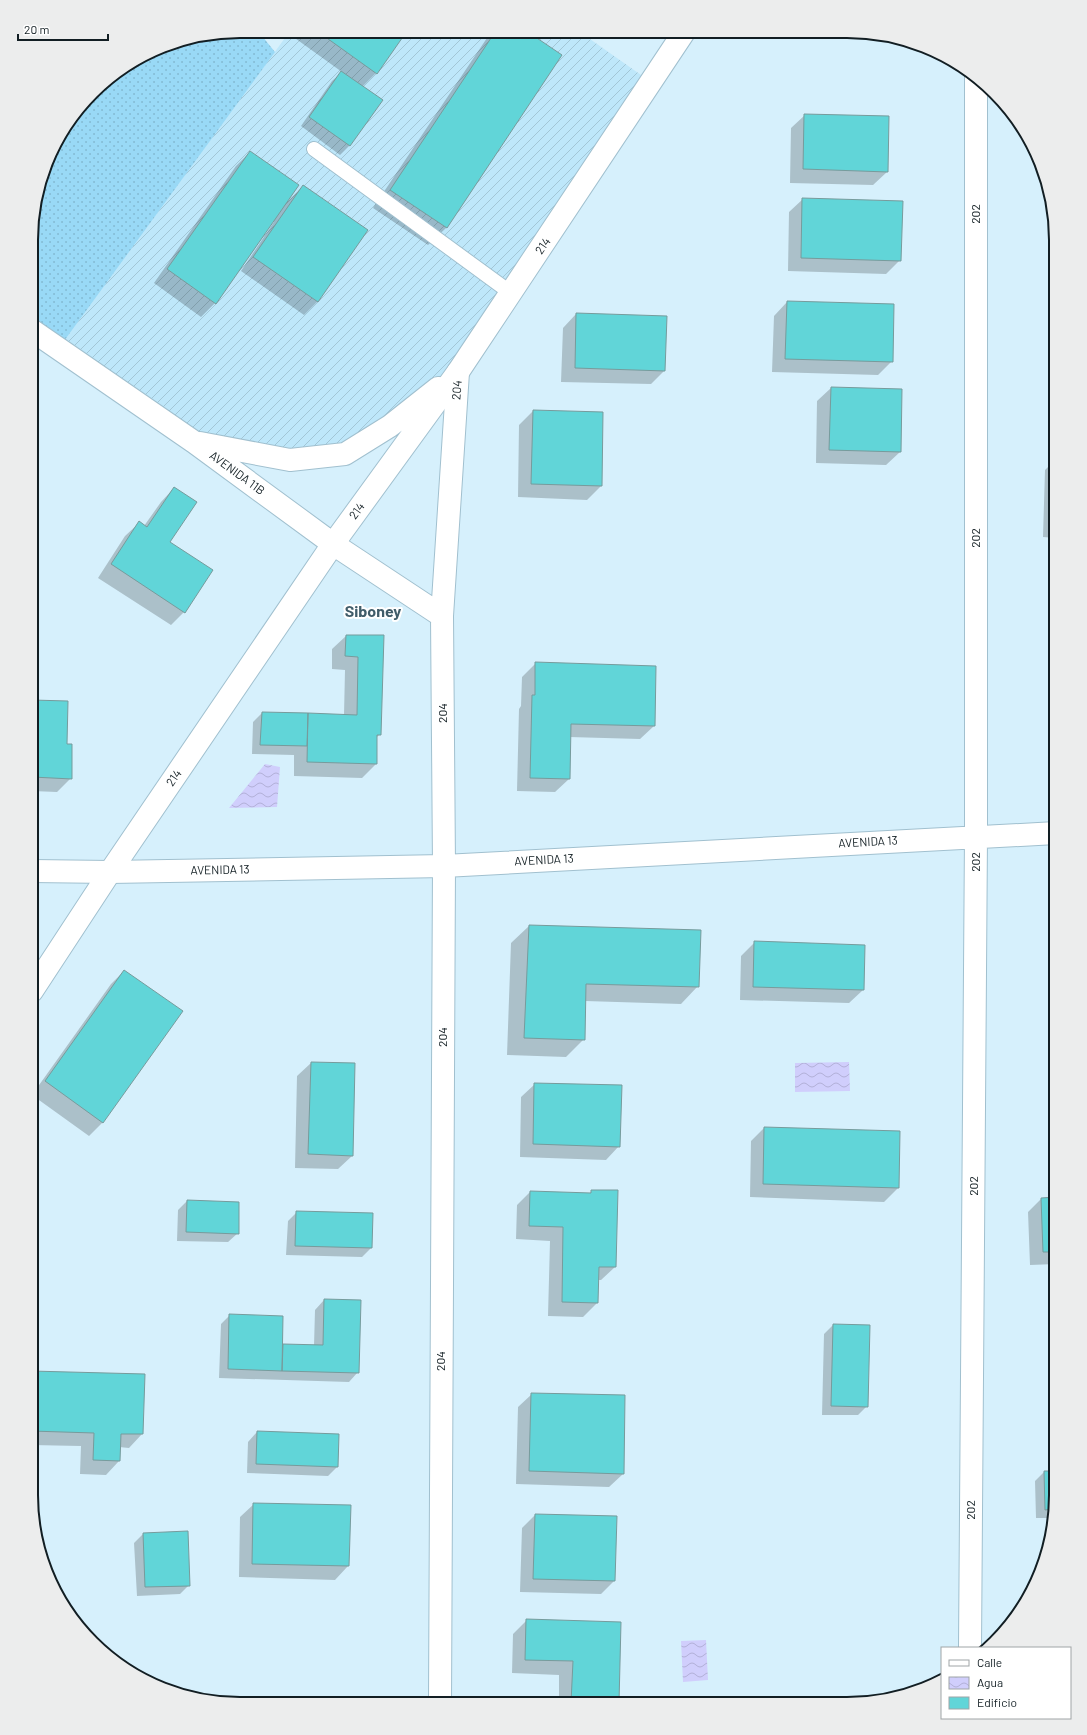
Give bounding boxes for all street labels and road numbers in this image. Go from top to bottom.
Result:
street label: 202 [968,204,982,224]
street label: 214 [532,234,553,256]
street label: 204 [448,380,464,400]
street label: AVENIDA 11B [207,447,268,497]
street label: 214 [346,499,367,521]
street label: 202 [968,528,982,548]
street label: 204 [435,703,449,723]
street label: 214 [163,766,184,788]
street label: AVENIDA 13 [838,832,898,850]
street label: AVENIDA 13 [514,850,574,868]
street label: 202 [968,852,982,872]
street label: AVENIDA 13 [190,861,250,877]
street label: 204 [435,1027,449,1047]
street label: 202 [966,1176,980,1196]
street label: 204 [433,1351,447,1371]
street label: 202 [963,1500,977,1520]

